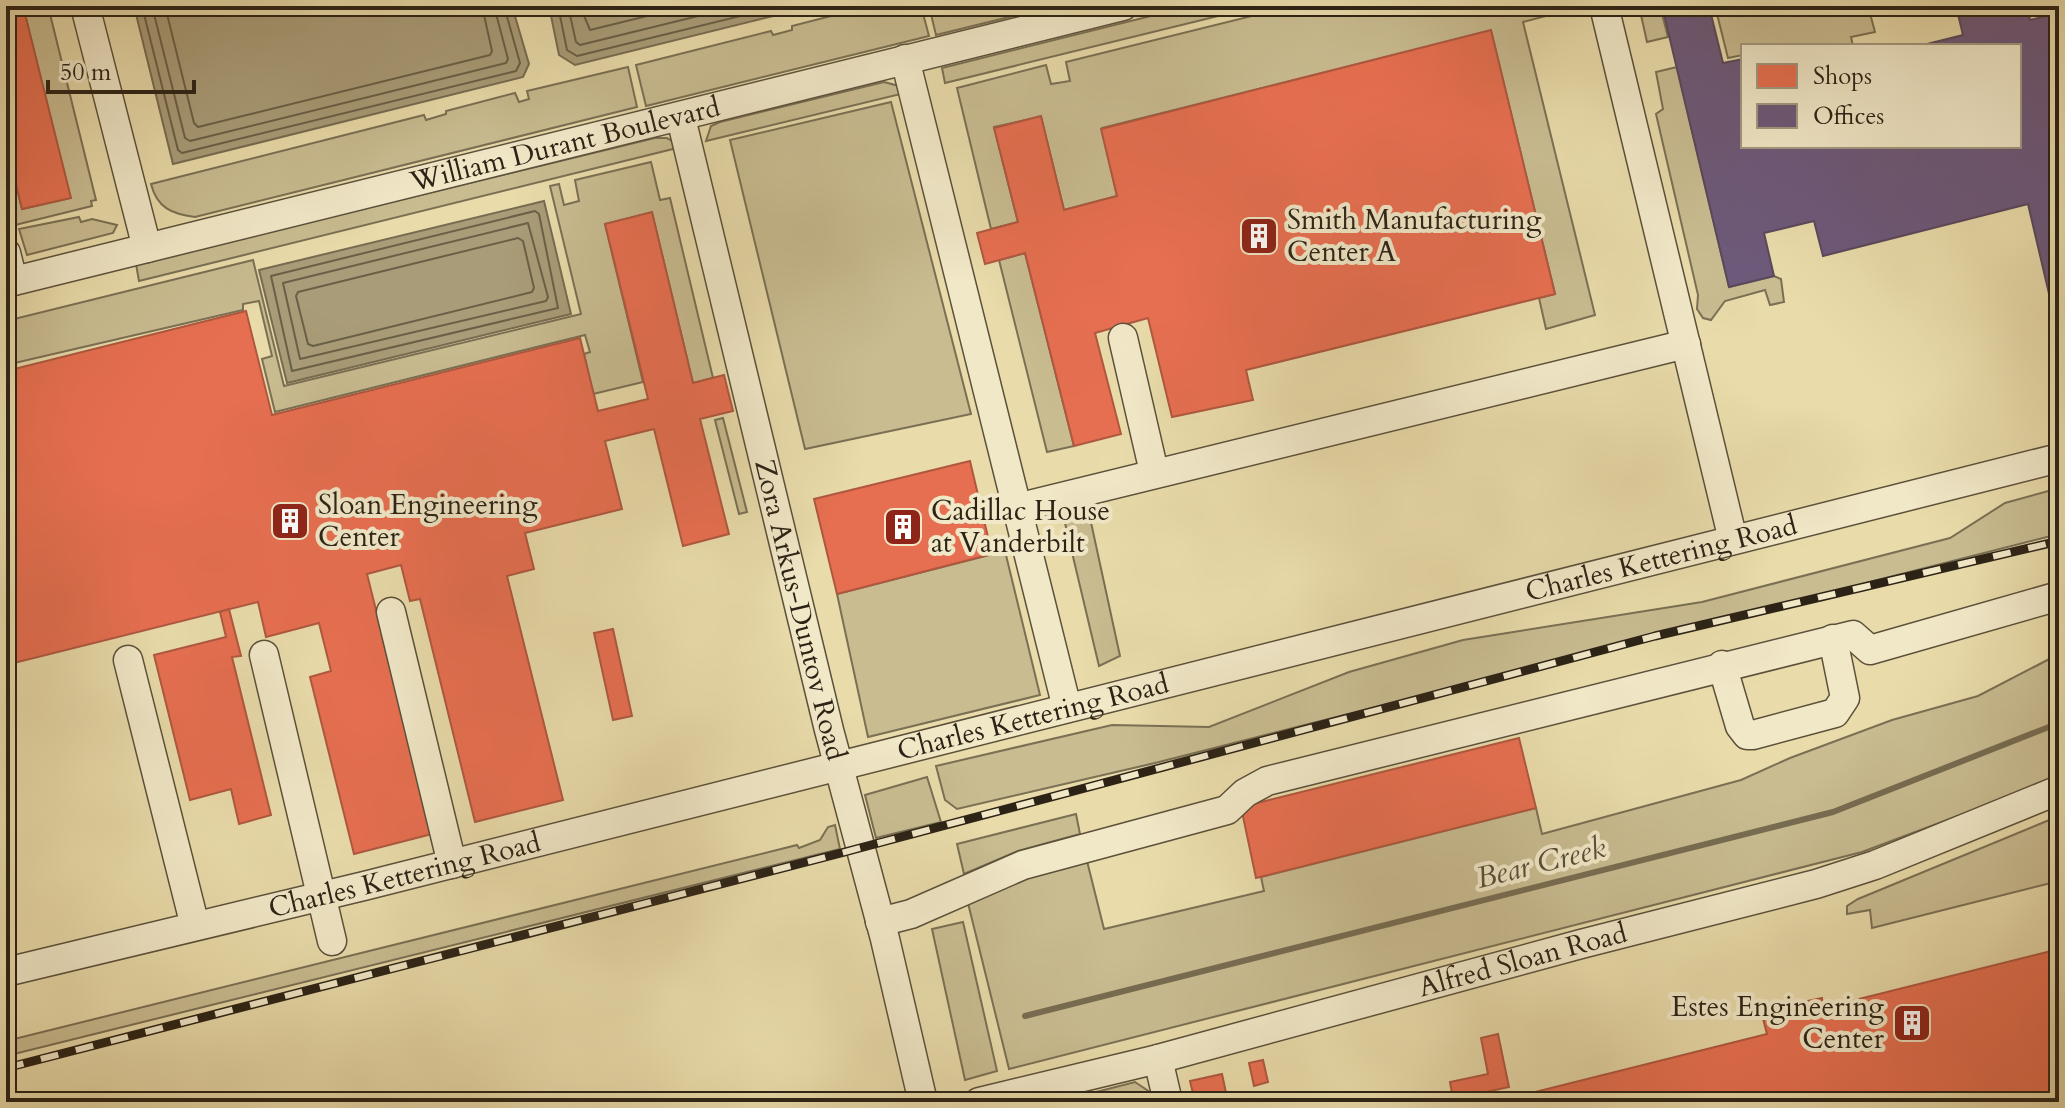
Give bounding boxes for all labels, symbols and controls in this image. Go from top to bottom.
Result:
scale bar [48,44,194,94]
legend [1741,44,2021,148]
text: 50 m [60,56,112,89]
text: Shops [1813,60,1872,93]
street label: William Durant Boulevard [405,88,724,201]
text: Offices [1813,100,1884,133]
place label: Smith Manufacturing Center A [1287,201,1542,271]
building icon: Smith Manufacturing Center A [1238,215,1280,257]
street label: Zora Arkus-Duntov Road [745,455,855,765]
place label: Sloan Engineering Center [318,486,538,556]
place label: Cadillac House at Vanderbilt [931,492,1110,562]
building icon: Sloan Engineering Center [269,500,311,542]
building icon: Cadillac House at Vanderbilt [882,506,924,548]
street label: Charles Kettering Road [1521,506,1801,611]
street label: Charles Kettering Road [893,665,1173,770]
street label: Charles Kettering Road [265,823,544,927]
water label: Bear Creek [1472,827,1610,899]
street label: Alfred Sloan Road [1414,914,1631,1006]
place label: Estes Engineering Center [1671,988,1885,1058]
building icon: Estes Engineering Center [1891,1002,1933,1044]

